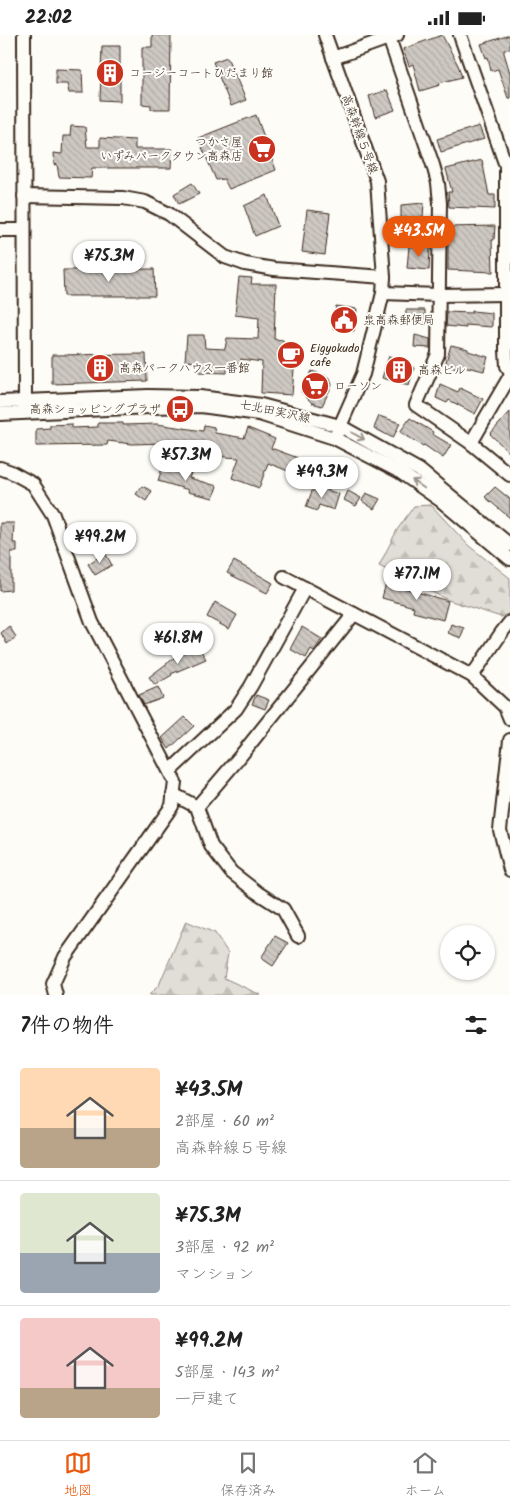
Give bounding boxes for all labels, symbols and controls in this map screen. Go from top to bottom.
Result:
text: 22:02 [25,3,73,33]
building icon: コージーコートひだまり館 [95,58,125,88]
place label: コージーコートひだまり館 [129,64,273,83]
street label: 高森幹線５号線 [336,91,383,177]
place label: つかさ屋 いずみパークタウン高森店 [100,133,243,166]
supermarket icon: つかさ屋 いずみパークタウン高森店 [247,134,277,164]
pin: ¥43.5M [378,215,460,258]
text: ¥43.5M [393,219,445,244]
pin: ¥75.3M [68,241,150,283]
text: ¥75.3M [84,244,134,269]
public building icon: 泉高森郵便局 [329,305,359,335]
place label: 泉高森郵便局 [363,311,435,330]
place label: Eigyokudo cafe [310,339,359,372]
cafe icon: Eigyokudo cafe [276,340,306,370]
building icon: 高森パークハウス一番館 [85,353,115,383]
building icon: 高森ビル [384,355,414,385]
place label: 高森パークハウス一番館 [119,359,250,378]
place label: 高森ビル [418,361,466,380]
supermarket icon: ローソン [300,371,330,401]
place label: ローソン [334,377,382,396]
bus stop icon: 高森ショッピングプラザ [165,394,195,424]
street label: 七北田実沢線 [238,395,312,428]
place label: 高森ショッピングプラザ [29,400,161,419]
one-way arrow [350,431,365,441]
pin: ¥57.3M [145,439,227,482]
text: ¥57.3M [161,443,211,468]
pin: ¥49.3M [281,457,363,499]
text: ¥49.3M [296,460,348,485]
one-way arrow [411,479,425,489]
pin: ¥99.2M [59,521,141,564]
text: ¥99.2M [74,525,126,550]
pin: ¥77.1M [376,559,458,601]
text: ¥77.1M [394,562,440,587]
pin: ¥61.8M [137,623,219,665]
text: ¥61.8M [154,626,202,651]
map controls [440,925,495,980]
button: locate [440,925,495,980]
text: 7件の物件 [20,1010,114,1043]
icon: filters [462,1011,490,1039]
text: ¥43.5M [175,1074,242,1107]
icon: home [60,1088,120,1148]
text: 2部屋 · 60 m² [175,1109,274,1134]
text: 高森幹線５号線 [175,1136,287,1161]
text: ¥75.3M [175,1200,241,1233]
icon: home [60,1213,120,1273]
text: 3部屋 · 92 m² [175,1235,274,1260]
text: マンション [175,1262,254,1287]
text: ¥99.2M [175,1325,242,1358]
icon: home [60,1338,120,1398]
text: 5部屋 · 143 m² [175,1360,279,1385]
text: 一戸建て [175,1387,239,1412]
tab: 地図 [64,1449,92,1502]
tab: 保存済み [220,1449,276,1502]
tab: ホーム [404,1449,446,1502]

